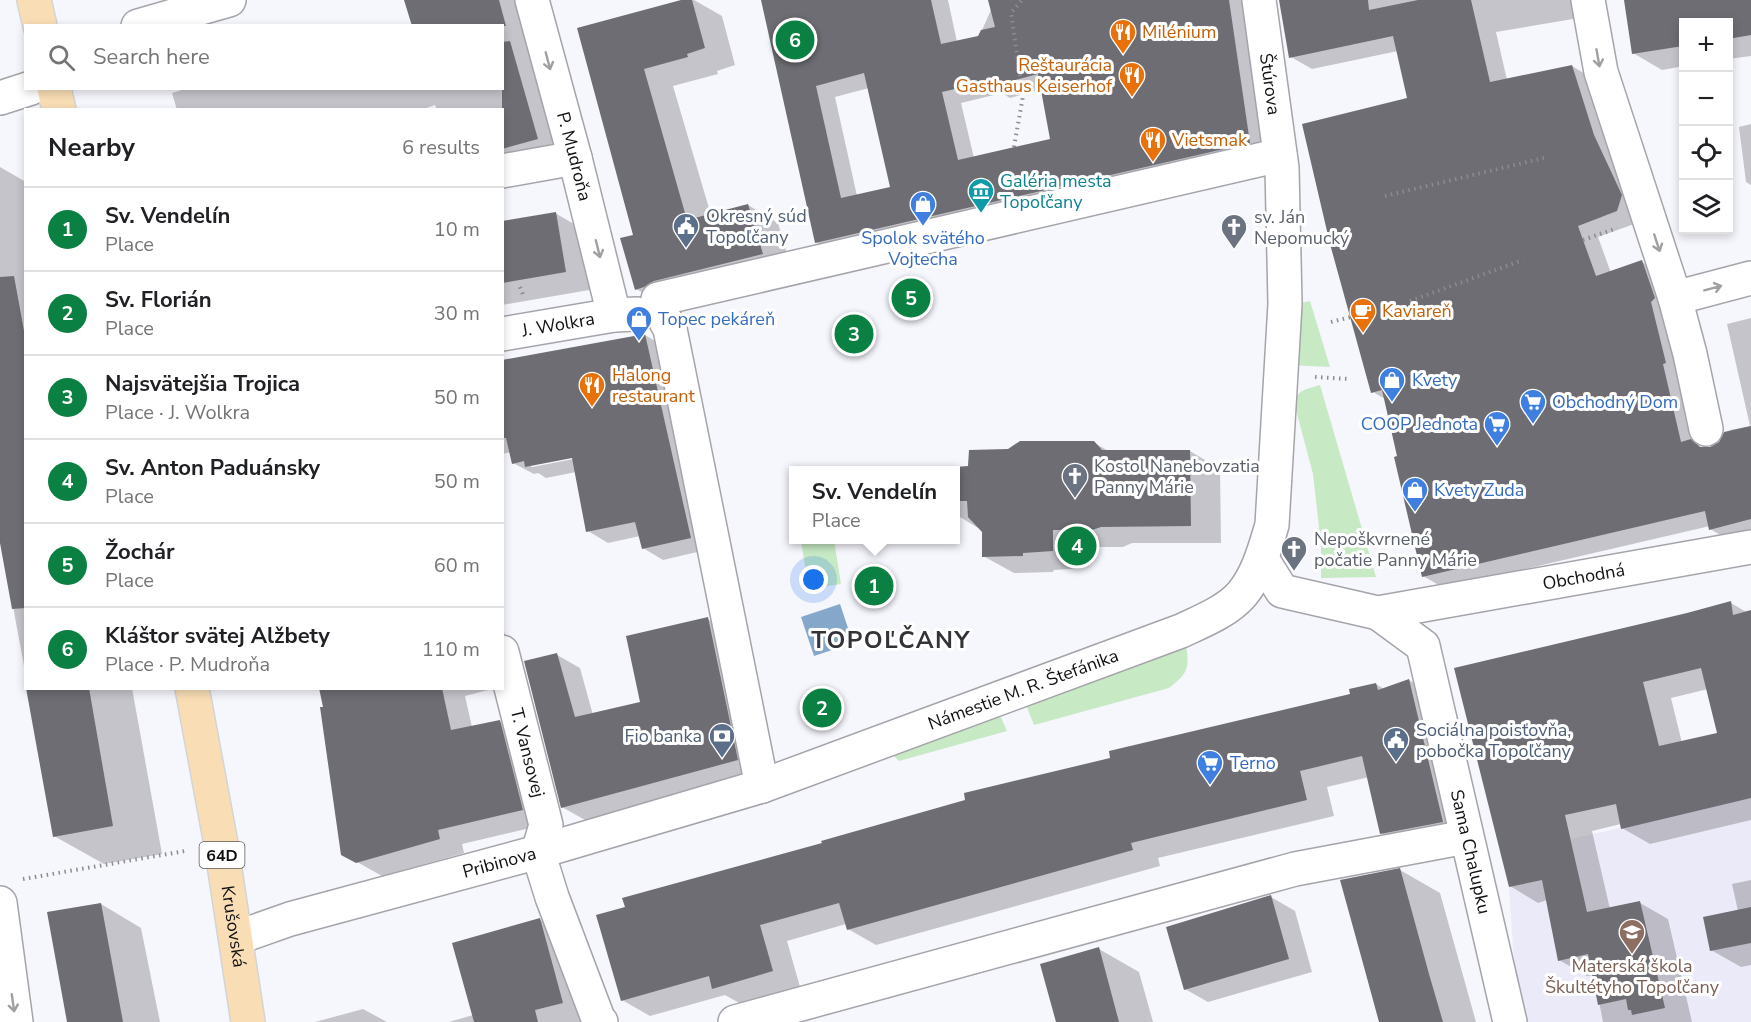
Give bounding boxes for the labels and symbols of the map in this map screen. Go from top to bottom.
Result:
restaurant icon: Milénium [1108,17,1138,55]
pin: 6 [776,18,814,63]
place label: Milénium [1142,20,1216,44]
one-way arrow [1593,47,1604,67]
one-way arrow [543,51,554,70]
street label: Štúrova [1254,51,1286,117]
place label: Reštaurácia Gasthaus Keiserhof [956,53,1113,98]
restaurant icon: Reštaurácia Gasthaus Keiserhof [1117,60,1147,98]
street label: P. Mudroňa [551,109,597,204]
restaurant icon: Vietsmak [1138,125,1168,163]
place label: Vietsmak [1171,128,1248,152]
place label: Galéria mesta Topoľčany [1000,169,1112,214]
museum icon: Galéria mesta Topoľčany [966,176,996,214]
shop icon: Spolok svätého Vojtecha [908,189,938,227]
place label: Okresný súd Topoľčany [706,204,807,249]
place label: sv. Ján Nepomucký [1254,205,1350,250]
public building icon: Okresný súd Topoľčany [671,211,701,249]
church icon: sv. Ján Nepomucký [1219,212,1249,250]
place label: Spolok svätého Vojtecha [861,226,985,271]
one-way arrow [1652,233,1663,252]
one-way arrow [593,240,604,259]
pin: 5 [892,276,930,320]
one-way arrow [1703,281,1722,293]
cafe icon: Kaviareň [1348,296,1378,334]
place label: Kaviareň [1382,299,1452,323]
shop icon: Topec pekáreň [624,304,654,342]
street label: J. Wolkra [519,307,596,343]
place label: Topec pekáreň [658,307,775,331]
pin: 3 [834,312,874,356]
place label: Halong restaurant [612,363,696,408]
shop icon: Kvety [1377,365,1407,403]
place label: Kvety [1412,368,1458,392]
restaurant icon: Halong restaurant [577,370,607,408]
supermarket icon: Obchodný Dom [1518,387,1548,425]
place label: Obchodný Dom [1552,390,1678,414]
supermarket icon: COOP Jednota [1482,409,1512,447]
place label: COOP Jednota [1361,412,1478,436]
place label: Kostol Nanebovzatia Panny Márie [1094,454,1260,499]
church icon: Kostol Nanebovzatia Panny Márie [1060,461,1090,499]
shop icon: Kvety Zuda [1400,475,1430,513]
place label: Kvety Zuda [1434,478,1524,502]
pin: 4 [1058,524,1096,568]
place label: Nepoškvrnené počatie Panny Márie [1314,527,1477,572]
church icon: Nepoškvrnené počatie Panny Márie [1279,534,1309,572]
street label: Obchodná [1541,558,1627,596]
pin: 1 [854,564,894,608]
your location [799,565,828,594]
district label: TOPOĽČANY [811,624,971,656]
street label: Námestie M. R. Štefánika [924,643,1122,736]
pin: 2 [802,686,842,730]
street label: T. Vansovej [505,706,551,800]
place label: Sociálna poisťovňa, pobočka Topoľčany [1416,718,1572,763]
bank icon: Fio banka [707,721,737,759]
place label: Fio banka [625,724,702,748]
public building icon: Sociálna poisťovňa, pobočka Topoľčany [1381,725,1411,763]
supermarket icon: Terno [1195,748,1225,786]
place label: Terno [1230,751,1276,775]
street label: Sama Chalupku [1445,787,1497,916]
street label: Pribinova [460,841,539,884]
road number: 64D [200,842,244,868]
street label: Krušovská [215,884,252,969]
school or university icon: Materská škola Škultétyho Topoľčany [1617,917,1647,955]
place label: Materská škola Škultétyho Topoľčany [1545,954,1720,999]
one-way arrow [7,992,18,1012]

